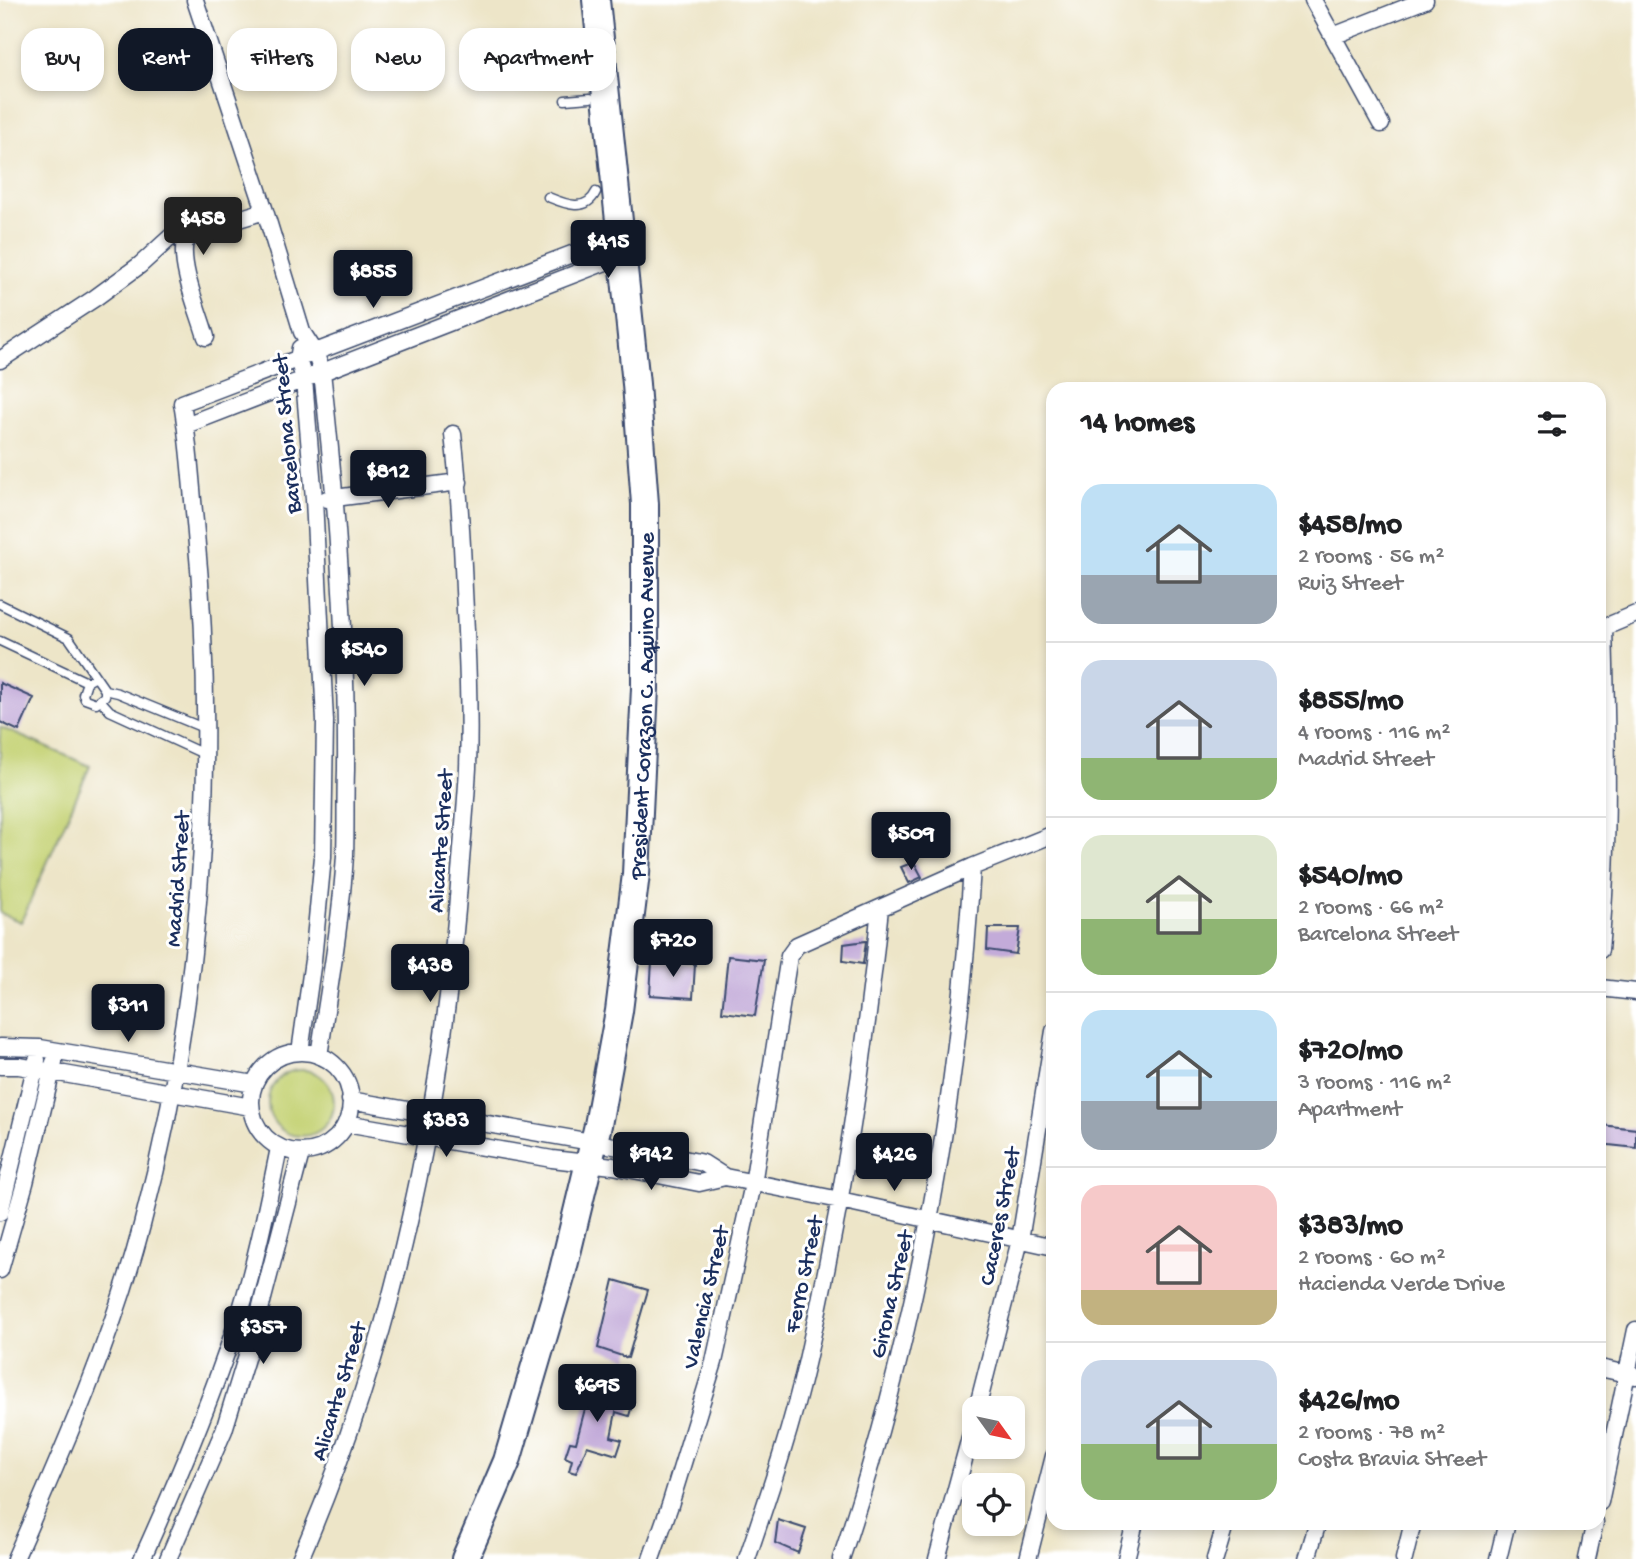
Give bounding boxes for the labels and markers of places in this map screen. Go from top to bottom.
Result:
pin: $458 [162,198,244,257]
pin: $415 [567,220,649,280]
pin: $855 [332,250,414,310]
pin: $812 [347,450,429,510]
pin: $540 [323,628,405,688]
pin: $509 [870,812,952,872]
pin: $720 [632,920,714,979]
pin: $438 [389,944,471,1004]
pin: $311 [87,984,169,1044]
pin: $383 [405,1100,487,1159]
pin: $942 [610,1132,692,1192]
pin: $426 [853,1134,935,1193]
pin: $357 [222,1306,304,1366]
pin: $695 [556,1364,638,1424]

